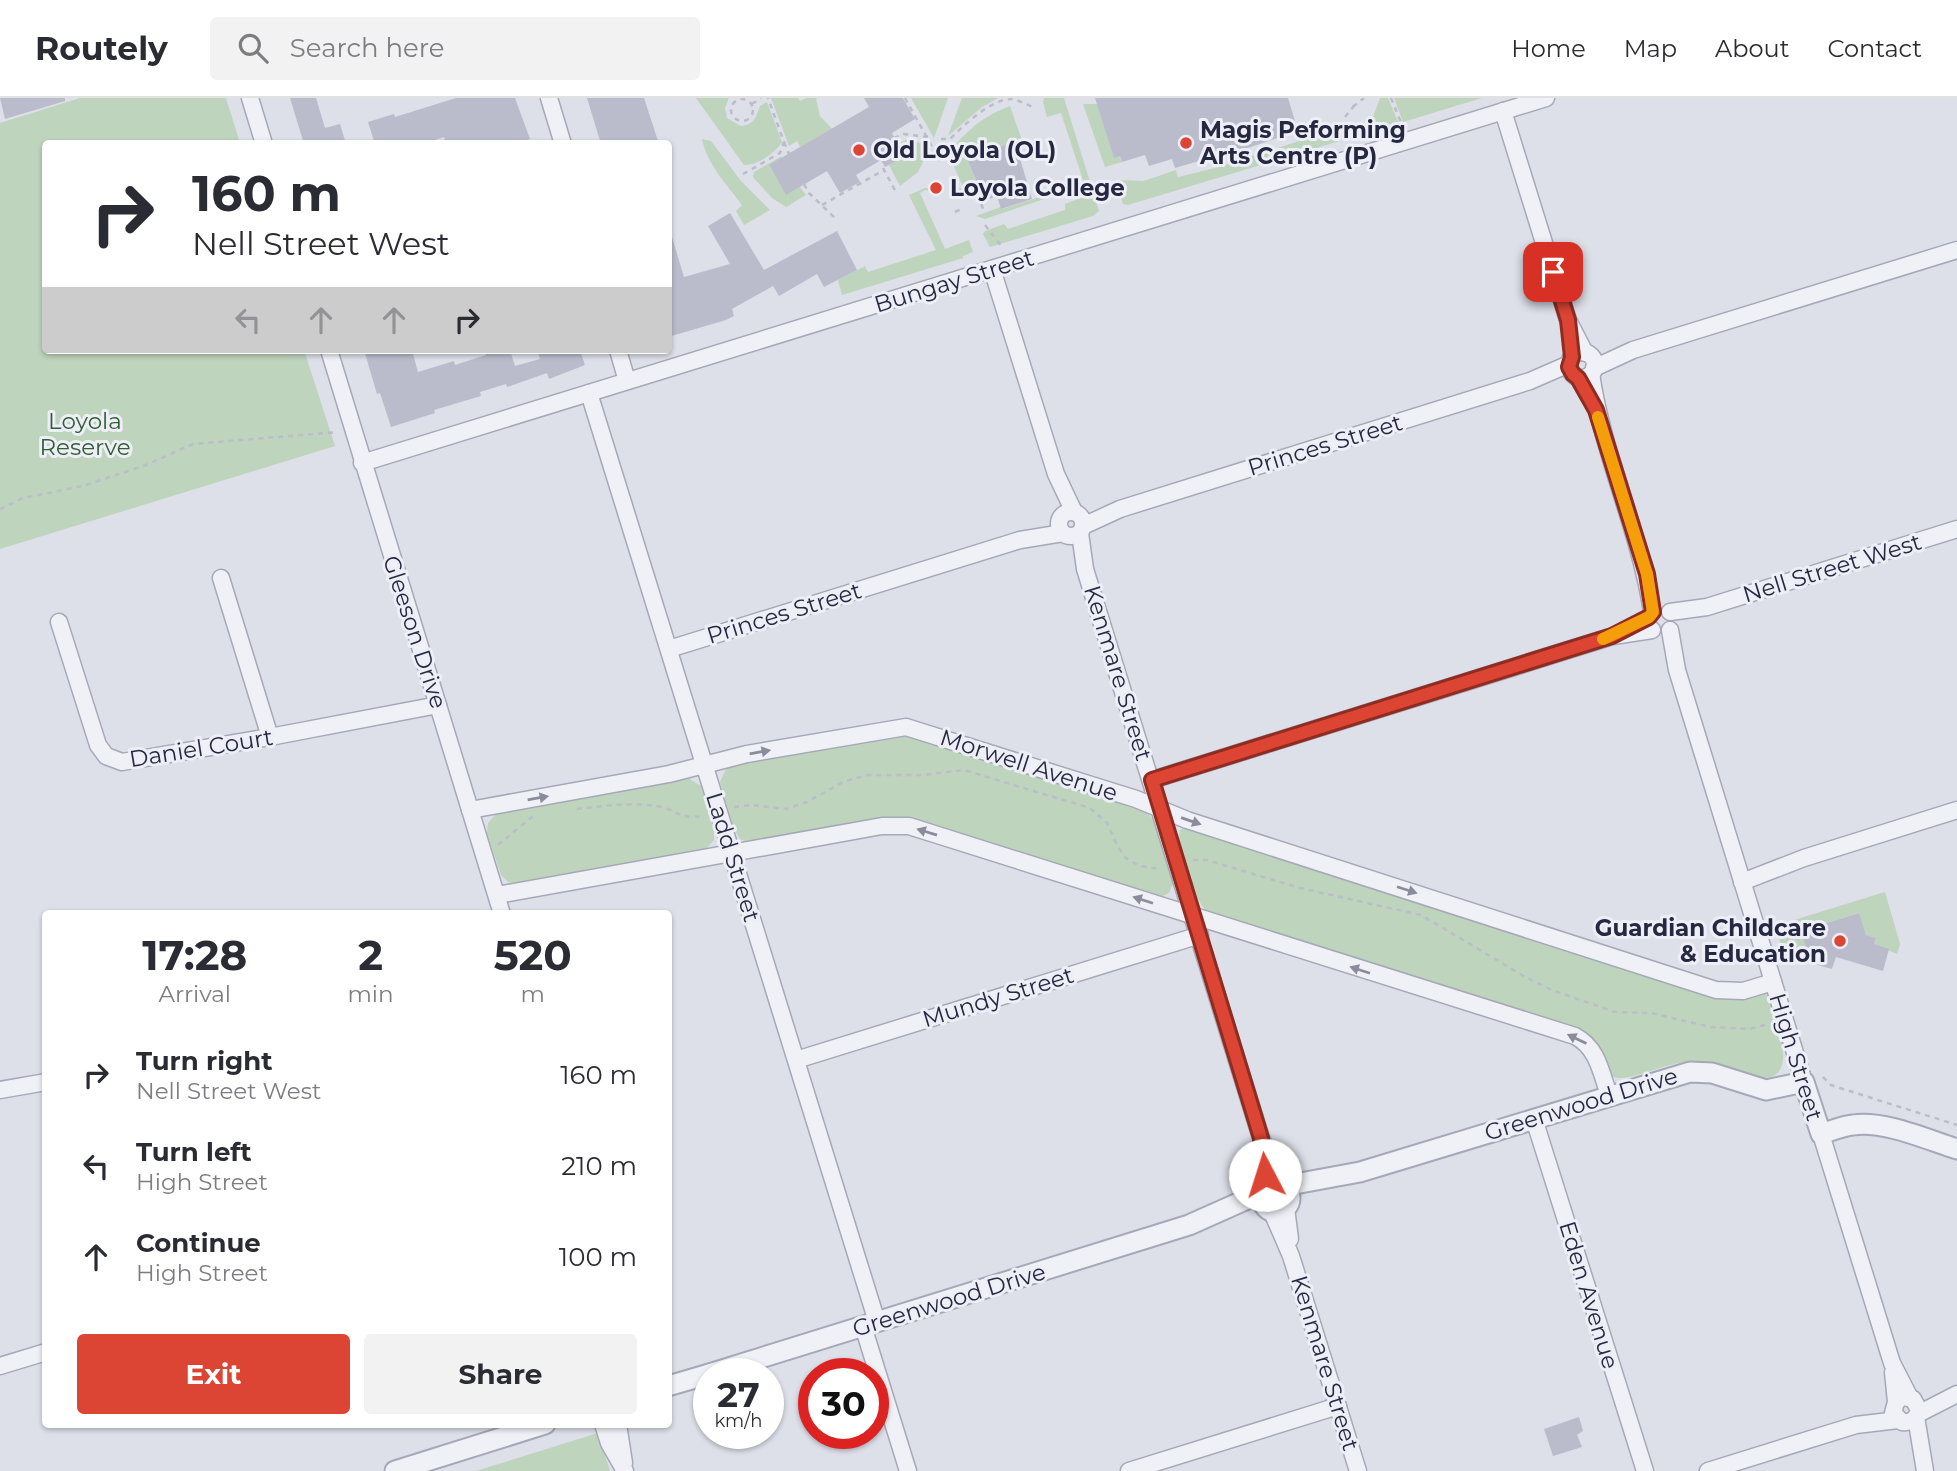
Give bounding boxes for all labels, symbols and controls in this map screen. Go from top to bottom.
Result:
search box [210,17,700,80]
text: Routely [35,28,168,68]
icon: search [234,29,272,67]
text: Search here [290,32,445,64]
text: Home [1511,34,1586,63]
text: Map [1624,34,1677,63]
text: About [1715,34,1789,63]
text: Contact [1827,34,1922,63]
place label: Magis Peforming Arts Centre (P) [1199,116,1406,170]
marker: Magis Peforming Arts Centre (P) [1178,135,1194,151]
place label: Old Loyola (OL) [873,136,1056,164]
marker: Old Loyola (OL) [851,142,867,158]
text: 160 m [192,164,341,223]
icon: right [77,168,168,259]
place label: Loyola College [950,174,1125,202]
marker: Loyola College [928,180,944,196]
text: Nell Street West [192,224,450,263]
pin [1523,242,1583,302]
street label: Bungay Street [871,243,1037,319]
icon: arrive [1534,253,1572,291]
icon: left [229,301,267,339]
icon: ahead [302,301,340,339]
icon: ahead [375,301,413,339]
icon: right [448,301,486,339]
park label: Loyola Reserve [39,407,131,461]
street label: Princes Street [1244,408,1406,482]
street label: Nell Street West [1739,528,1925,608]
street label: Gleeson Drive [377,552,453,712]
street label: Princes Street [703,576,865,650]
street label: Kenmare Street [1078,582,1158,764]
street label: Daniel Court [127,723,275,773]
street label: Morwell Avenue [937,723,1121,807]
one-way arrow [749,746,771,757]
street label: Ladd Street [700,789,766,925]
one-way arrow [527,792,549,803]
one-way arrow [1180,816,1201,827]
one-way arrow [916,826,937,836]
one-way arrow [1397,886,1418,896]
one-way arrow [1133,894,1154,905]
place label: Guardian Childcare & Education [1595,914,1826,968]
text: 17:28 [142,929,247,981]
text: 2 [358,929,383,981]
text: 520 [494,929,572,981]
marker: Guardian Childcare & Education [1832,933,1848,949]
street label: Mundy Street [919,961,1077,1033]
one-way arrow [1349,964,1370,974]
text: Arrival [158,980,231,1008]
text: min [347,980,394,1008]
text: m [521,980,545,1008]
street label: High Street [1763,990,1829,1124]
one-way arrow [1566,1033,1586,1045]
text: Turn right [136,1045,272,1077]
icon: right [77,1056,115,1094]
text: 160 m [560,1059,637,1091]
street label: Greenwood Drive [1481,1061,1681,1147]
text: Nell Street West [136,1077,321,1105]
text: Turn left [136,1136,252,1168]
position arrow [1228,1138,1302,1212]
icon: left [77,1147,115,1185]
text: 210 m [561,1150,637,1182]
text: High Street [136,1168,268,1196]
street label: Eden Avenue [1553,1218,1625,1372]
text: Continue [136,1227,261,1259]
icon: ahead [77,1238,115,1276]
text: 100 m [559,1241,637,1273]
street label: Greenwood Drive [849,1257,1049,1343]
text: High Street [136,1259,268,1287]
street label: Kenmare Street [1285,1272,1365,1454]
button: Exit [77,1334,350,1414]
button: Share [364,1334,637,1414]
speed limit sign: 30 [798,1358,889,1449]
text: 27 [717,1373,760,1416]
text: km/h [714,1410,763,1432]

